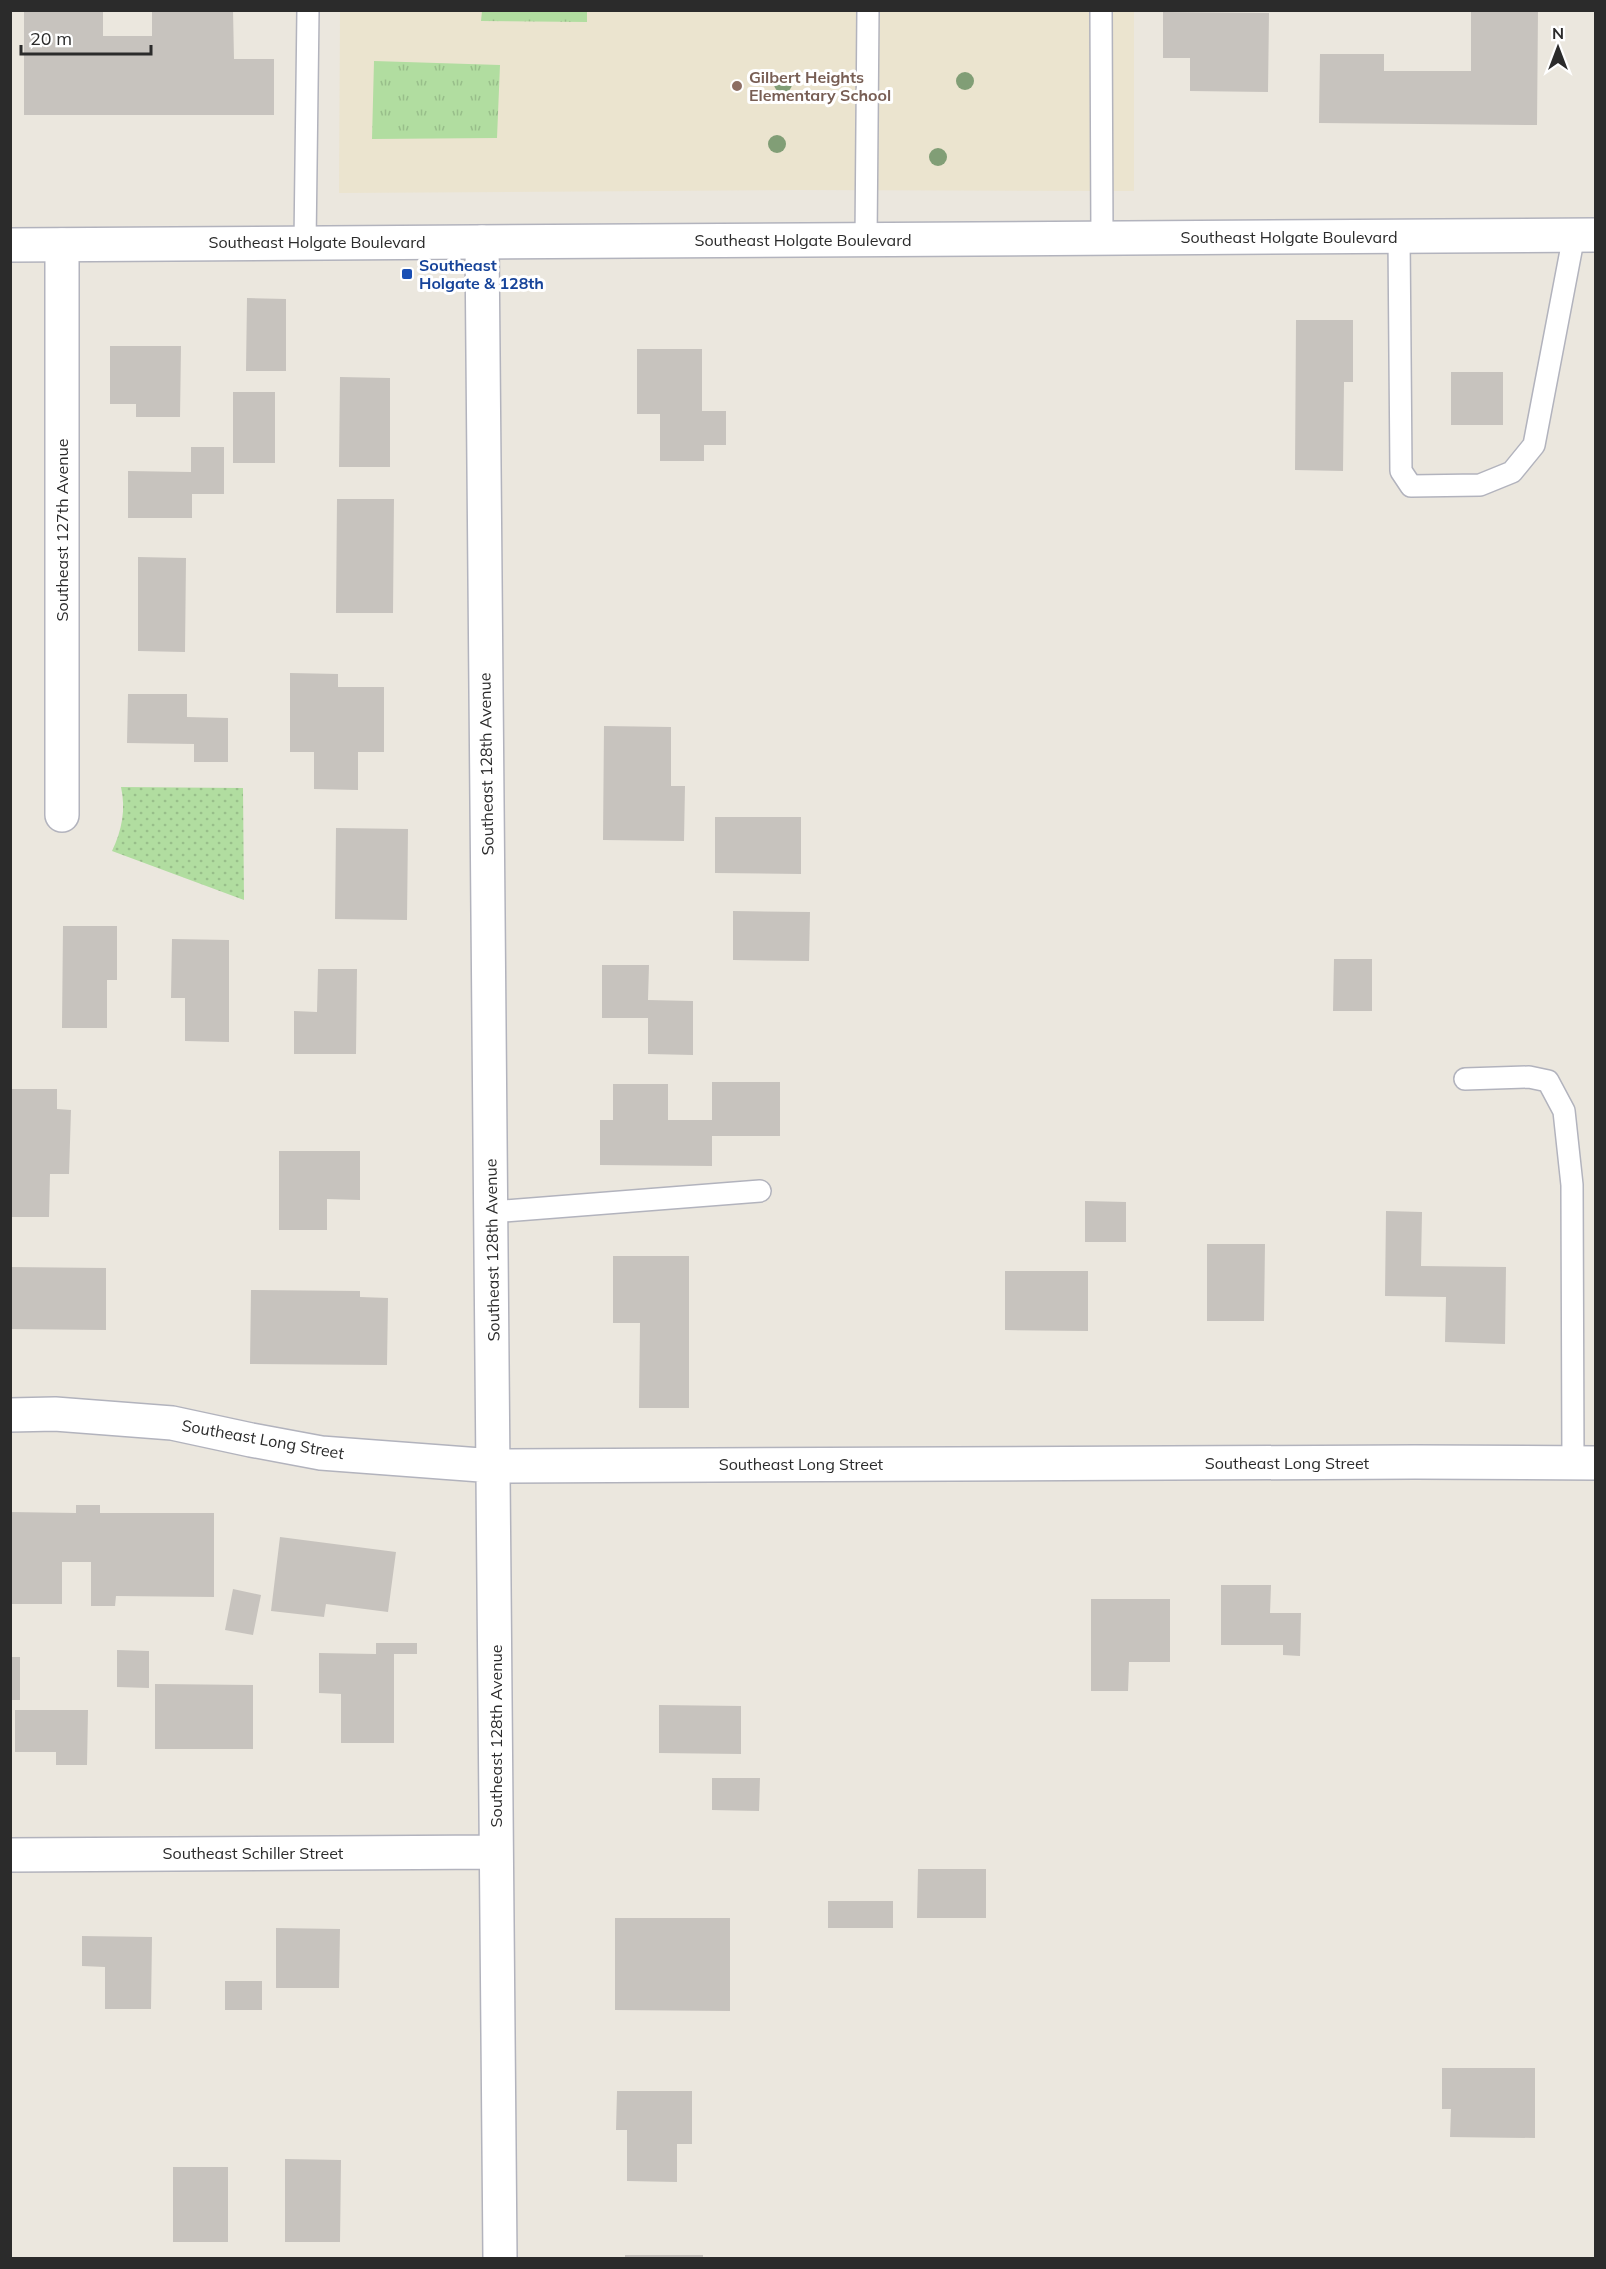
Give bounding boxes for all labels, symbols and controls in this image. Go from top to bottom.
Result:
scale bar [21,18,152,56]
north arrow [1528,18,1588,78]
text: N [1552,23,1564,43]
text: 20 m [30,27,72,50]
place label: Gilbert Heights Elementary School [749,67,891,105]
marker: Gilbert Heights Elementary School [730,79,744,93]
street label: Southeast Holgate Boulevard [1181,227,1398,247]
street label: Southeast Holgate Boulevard [695,230,912,250]
street label: Southeast Holgate Boulevard [209,232,426,252]
place label: Southeast Holgate & 128th [419,255,544,293]
marker: Southeast Holgate & 128th [400,267,414,281]
street label: Southeast 127th Avenue [52,439,72,621]
street label: Southeast 128th Avenue [474,672,498,856]
street label: Southeast 128th Avenue [480,1158,504,1342]
street label: Southeast Long Street [180,1415,346,1463]
street label: Southeast Long Street [1205,1453,1370,1473]
street label: Southeast Long Street [719,1454,884,1474]
street label: Southeast 128th Avenue [486,1645,506,1827]
street label: Southeast Schiller Street [163,1843,344,1863]

